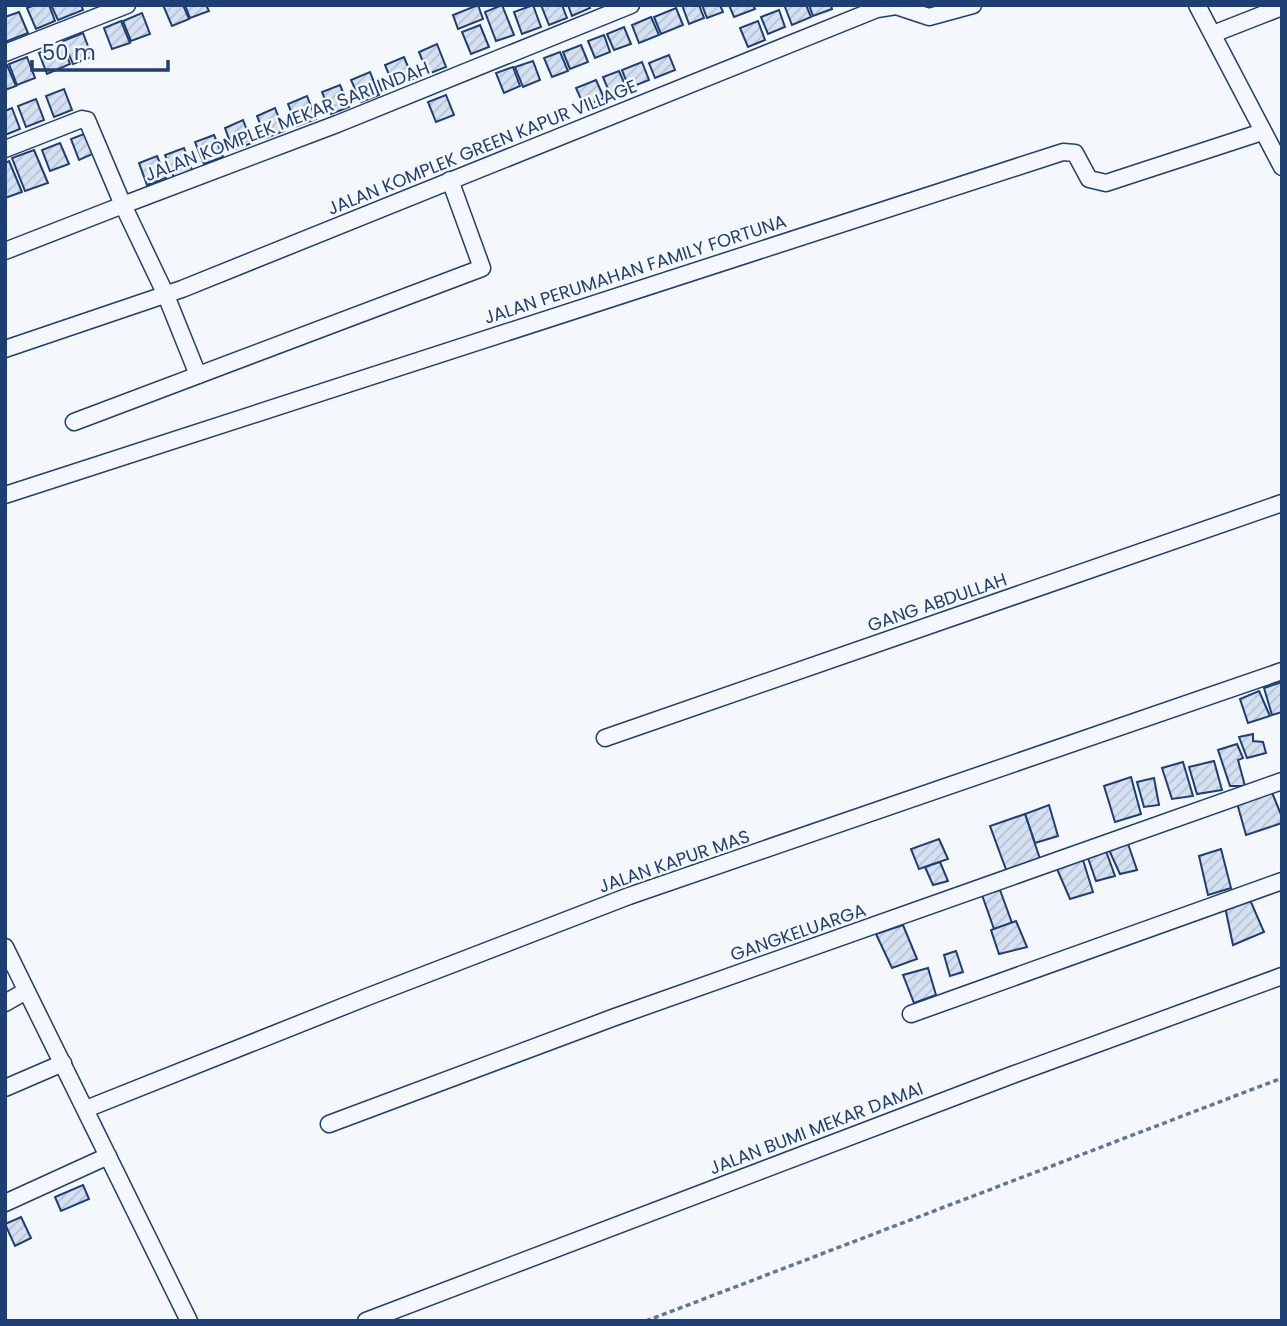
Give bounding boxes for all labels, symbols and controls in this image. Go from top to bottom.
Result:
scale bar [32,28,168,72]
text: 50 m [42,38,96,67]
street label: JALAN KOMPLEK MEKAR SARI INDAH [141,55,433,187]
street label: JALAN KOMPLEK GREEN KAPUR VILLAGE [323,73,641,221]
street label: JALAN PERUMAHAN FAMILY FORTUNA [481,208,789,330]
street label: GANG ABDULLAH [864,566,1010,638]
street label: JALAN KAPUR MAS [595,823,753,899]
street label: GANGKELUARGA [727,897,869,967]
street label: JALAN BUMI MEKAR DAMAI [705,1076,927,1180]

